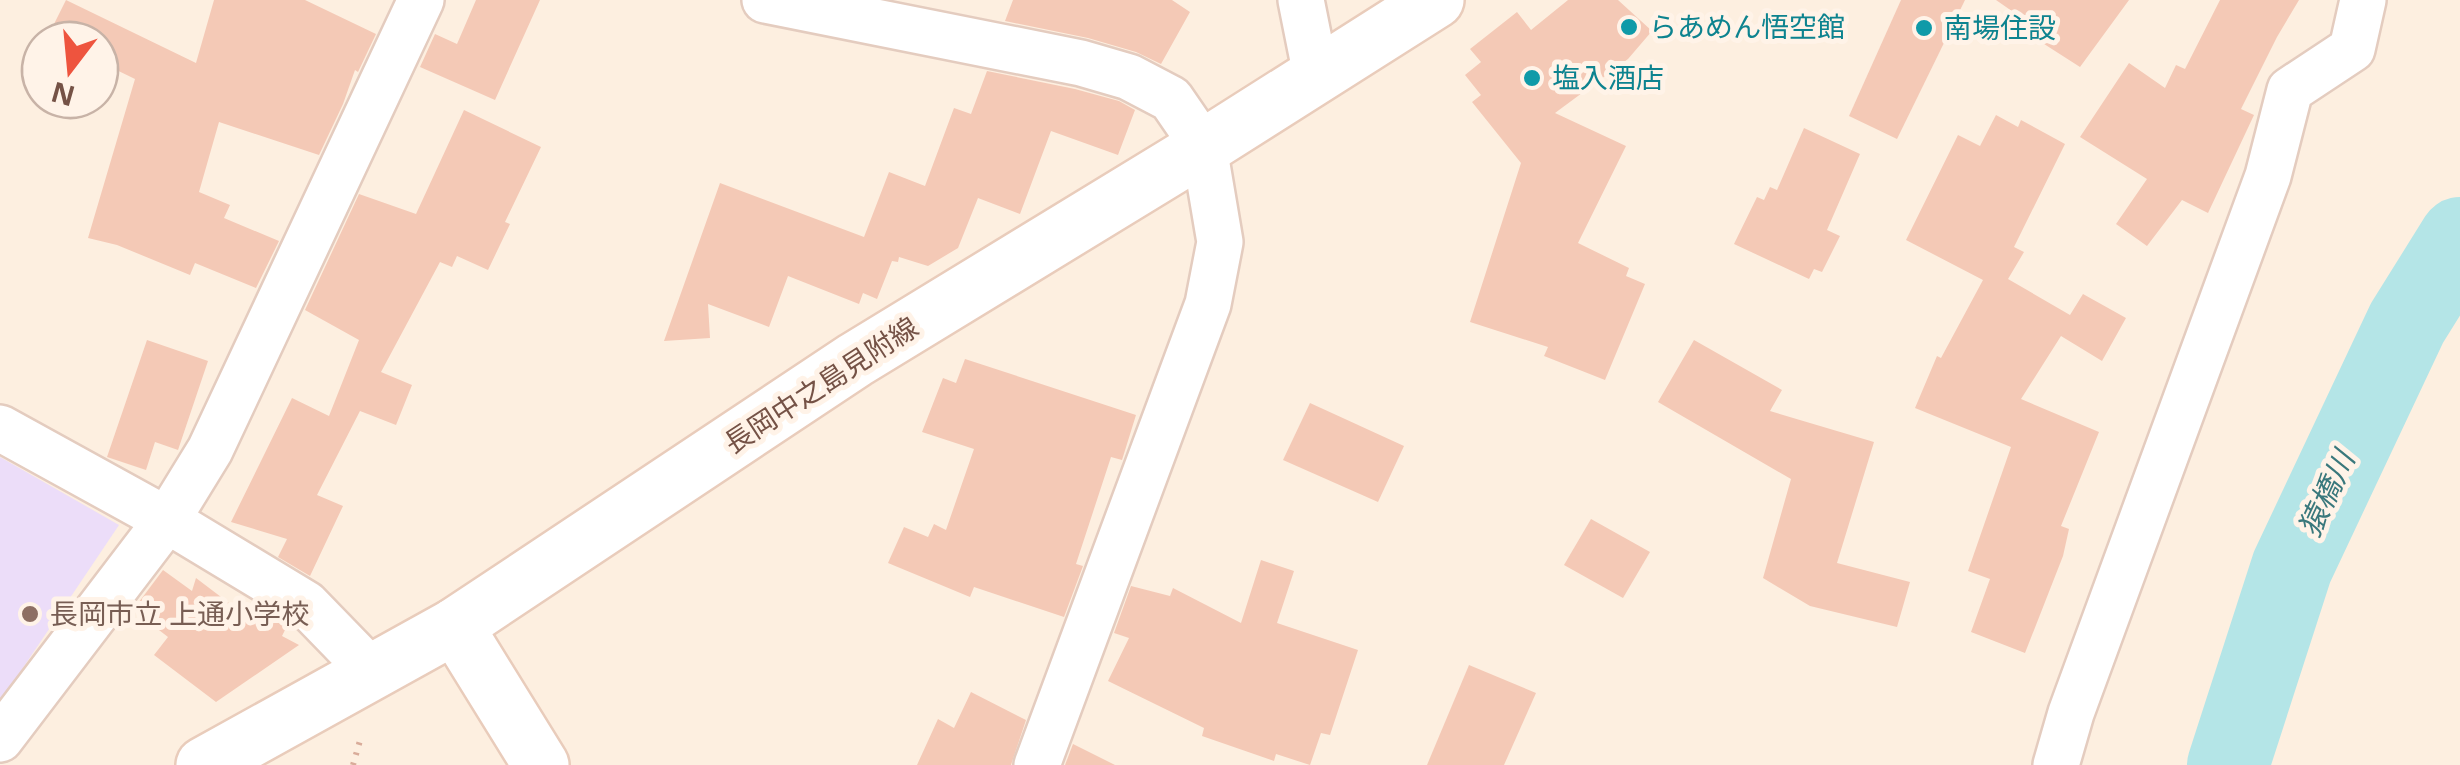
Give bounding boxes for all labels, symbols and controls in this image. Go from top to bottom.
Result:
place label: らあめん悟空館 [1649,7,1845,45]
place label: 南場住設 [1944,8,2056,46]
marker: らあめん悟空館 [1618,16,1640,38]
marker: 南場住設 [1913,17,1935,39]
north arrow [20,20,120,120]
place label: 塩入酒店 [1552,58,1664,96]
marker: 塩入酒店 [1521,67,1543,89]
text: N [47,74,79,116]
street label: 長岡中之島見附線 [716,307,925,461]
water label: 猿橋川 [2288,441,2365,543]
place label: 長岡市立 上通小学校 [50,594,309,632]
marker: 長岡市立 上通小学校 [19,603,41,625]

